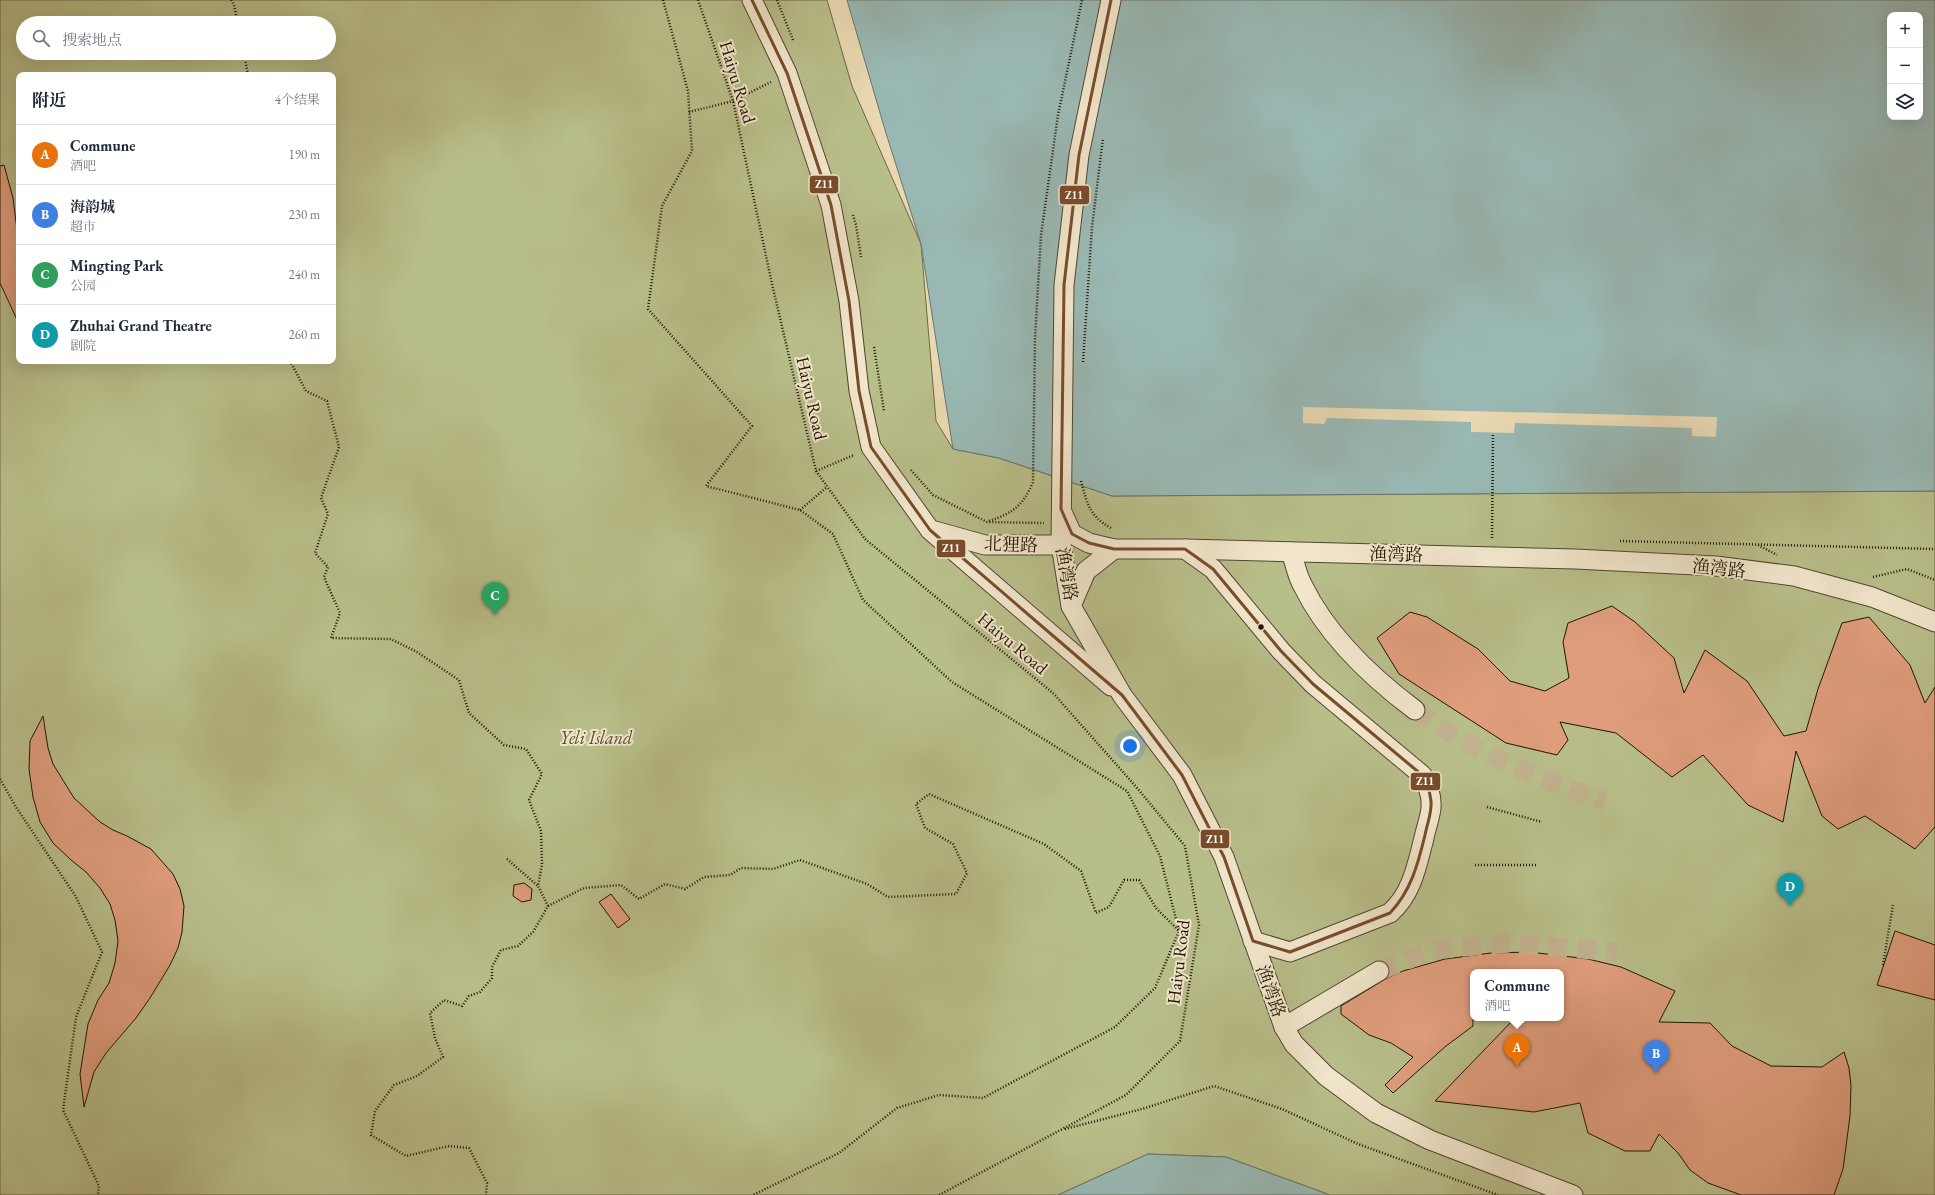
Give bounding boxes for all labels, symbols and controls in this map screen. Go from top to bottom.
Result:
map controls [1887,12,1923,120]
button: + [1887,12,1923,48]
search box [16,16,336,60]
icon: search [30,27,52,49]
text: 搜索地点 [62,30,122,49]
street label: Haiyu Road [715,38,762,127]
button: − [1887,48,1923,84]
button: layers [1887,84,1923,120]
text: 附近 [32,89,66,111]
text: 4个结果 [275,91,320,108]
text: Commune [70,136,135,155]
text: A [40,146,50,163]
text: 190 m [289,146,320,163]
text: 酒吧 [70,157,96,174]
line badge: Z11 [809,175,839,194]
text: Z11 [815,177,833,191]
line badge: Z11 [1059,185,1090,205]
text: Z11 [1065,188,1083,202]
text: 海韵城 [70,197,115,216]
text: B [41,206,49,223]
text: 230 m [289,206,320,223]
text: 超市 [70,218,96,235]
text: Mingting Park [70,256,163,275]
text: C [40,266,50,283]
text: 240 m [289,266,320,283]
text: 公园 [70,277,96,294]
text: Zhuhai Grand Theatre [70,316,212,335]
text: D [40,326,50,343]
text: 260 m [289,326,320,343]
text: 剧院 [70,337,96,354]
street label: Haiyu Road [791,354,833,443]
street label: 北狸路 [984,532,1038,556]
line badge: Z11 [936,539,966,558]
text: Z11 [942,541,960,555]
street label: 渔湾路 [1369,542,1423,566]
street label: 渔湾路 [1051,545,1083,603]
street label: 渔湾路 [1691,554,1747,582]
pin: C [482,582,508,615]
street label: Haiyu Road [973,607,1054,680]
unlabelled marker [1256,622,1266,632]
park label: Yeli Island [560,726,633,749]
your location [1120,736,1140,756]
line badge: Z11 [1410,772,1441,791]
text: Z11 [1416,774,1434,788]
line badge: Z11 [1200,829,1230,849]
text: Z11 [1206,832,1224,846]
pin: D [1777,873,1803,906]
street label: Haiyu Road [1161,918,1195,1005]
street label: 渔湾路 [1251,962,1291,1020]
popup [1470,969,1564,1021]
text: Commune [1484,976,1550,995]
text: 酒吧 [1484,997,1510,1014]
pin: A [1504,1034,1530,1067]
pin: B [1643,1040,1669,1073]

